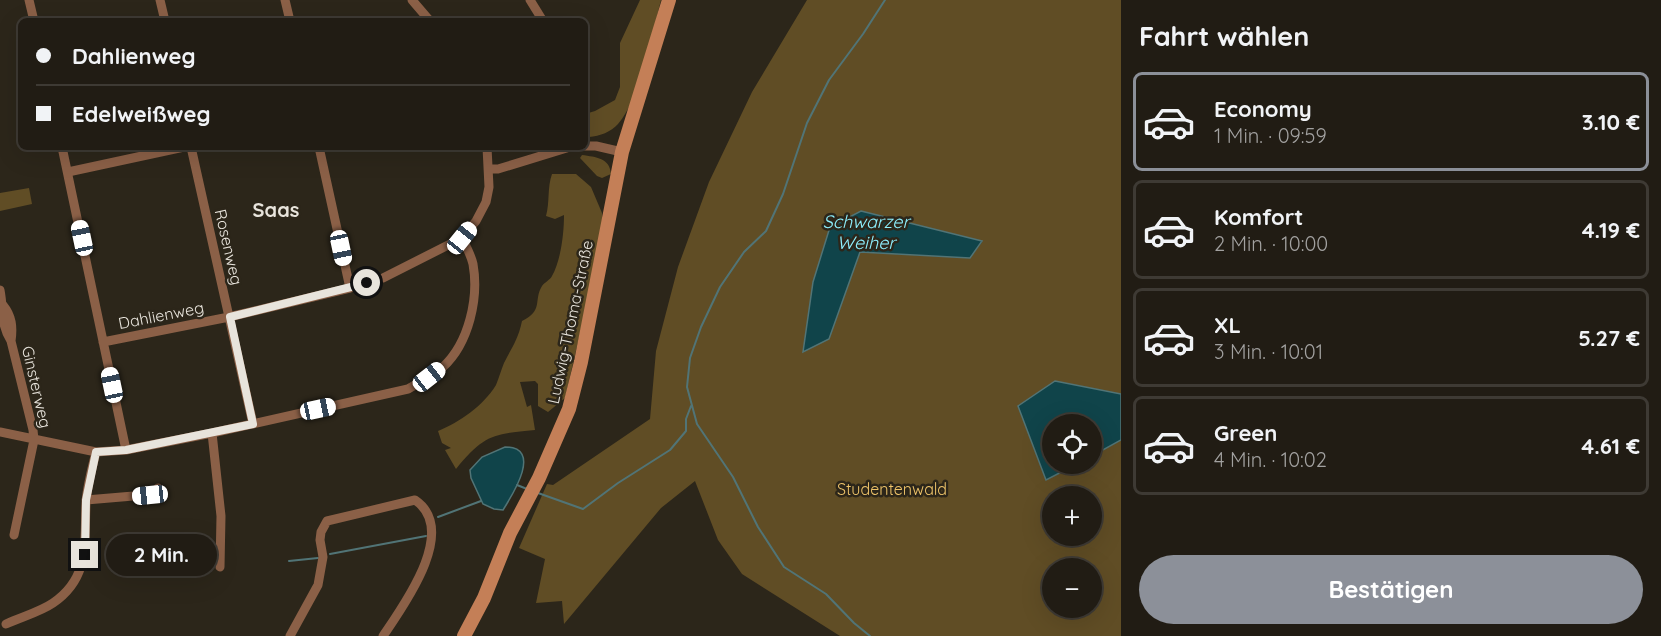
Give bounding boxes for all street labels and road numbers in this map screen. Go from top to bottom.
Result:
street label: Rosenweg [211,207,247,287]
street label: Ludwig-Thoma-Straße [543,238,597,406]
street label: Dahlienweg [117,297,205,333]
street label: Ginsterweg [18,344,56,430]

